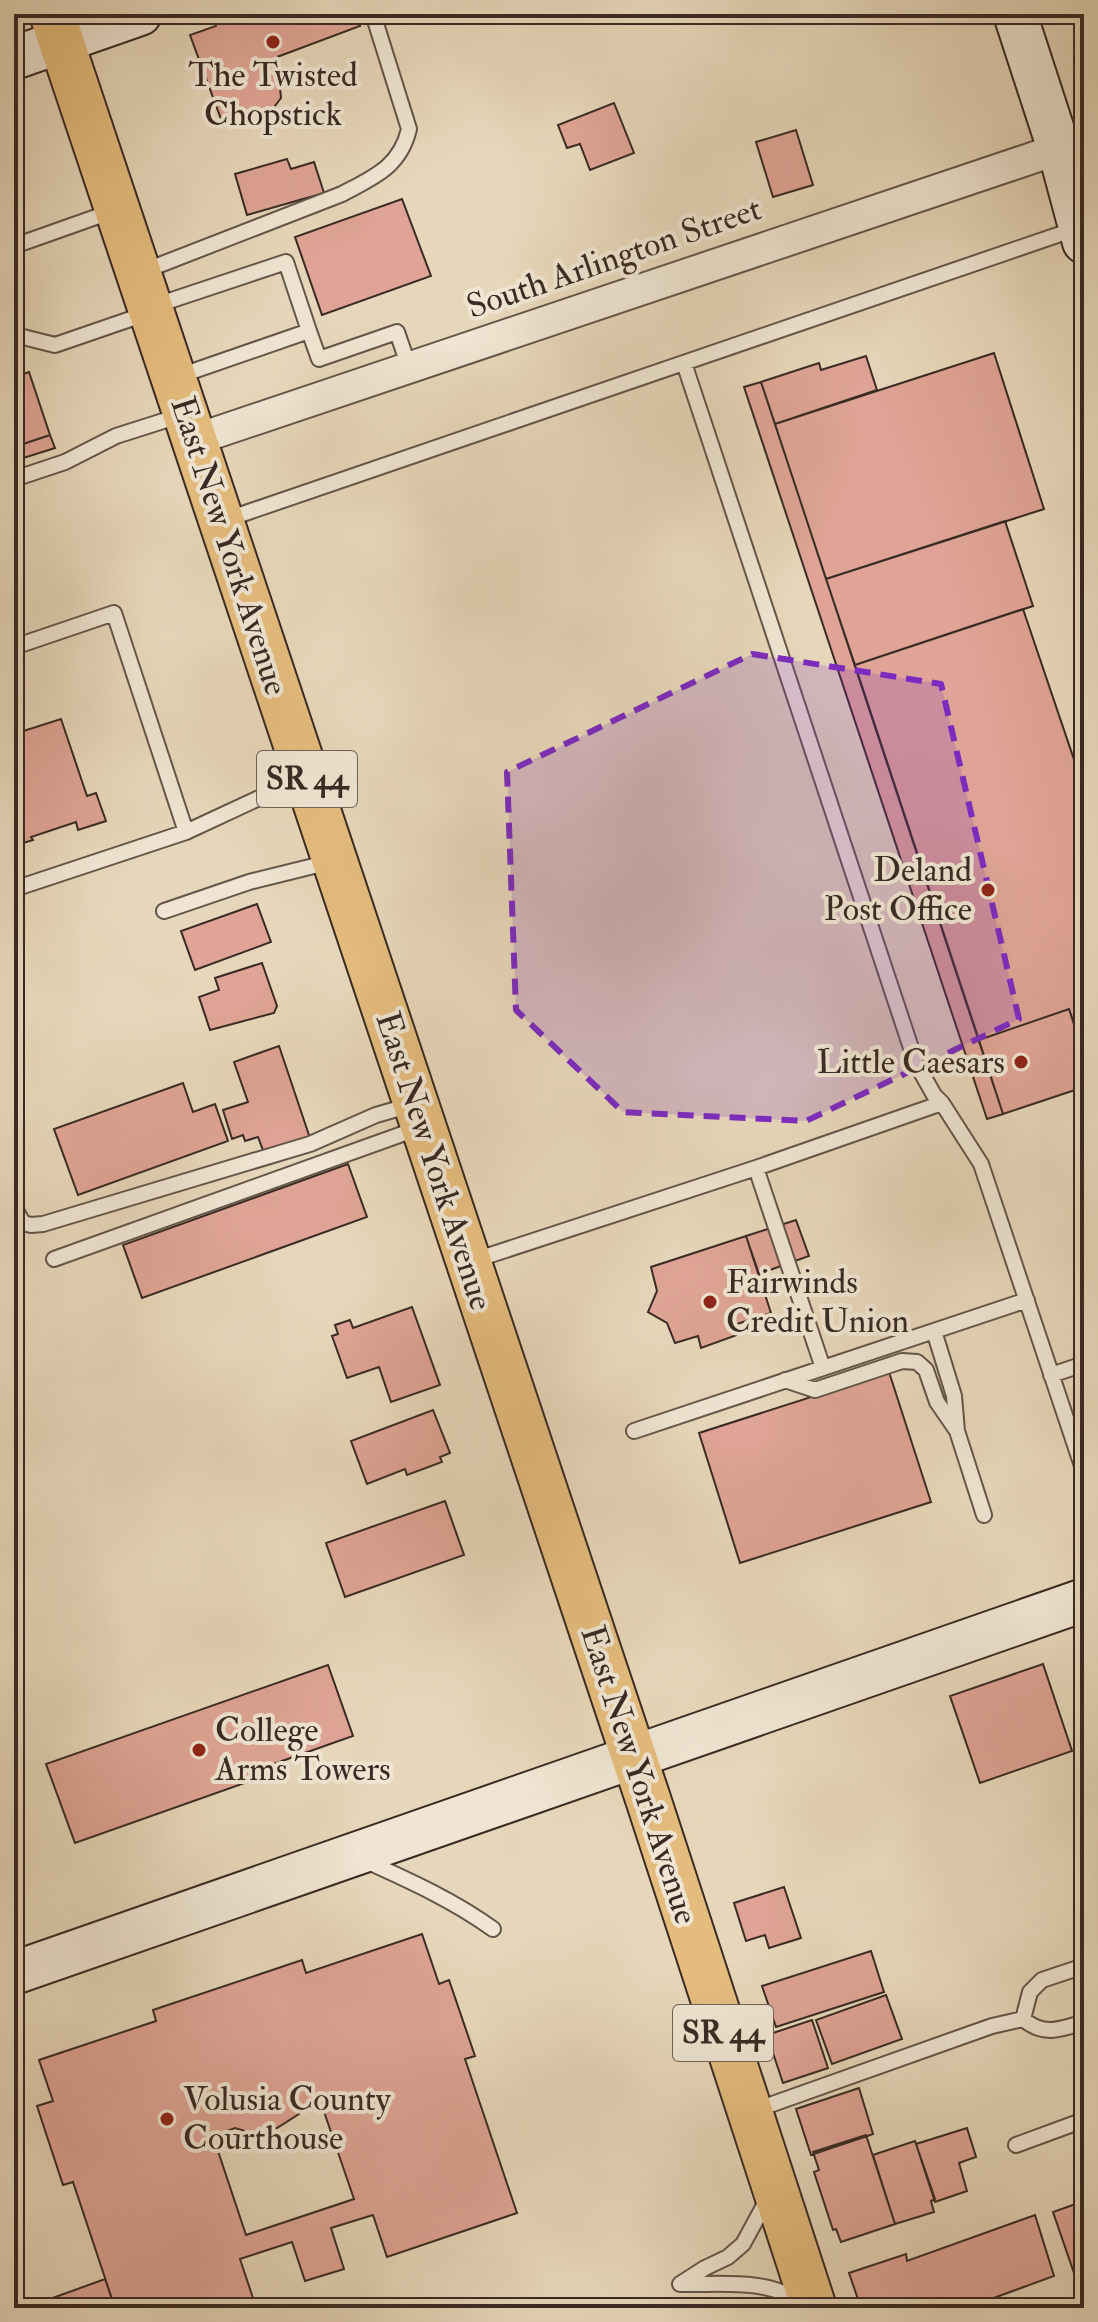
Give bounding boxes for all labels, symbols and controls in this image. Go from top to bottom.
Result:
marker: The Twisted Chopstick [264,33,282,51]
place label: The Twisted Chopstick [188,54,358,136]
street label: South Arlington Street [461,187,767,329]
street label: East New York Avenue [160,391,298,701]
road number: SR 44 [257,751,357,807]
place label: Deland Post Office [824,849,972,931]
marker: Deland Post Office [979,881,997,899]
street label: East New York Avenue [365,1006,503,1316]
place label: Little Caesars [817,1041,1005,1084]
marker: Little Caesars [1012,1053,1030,1071]
place label: Fairwinds Credit Union [726,1261,909,1343]
marker: Fairwinds Credit Union [701,1293,719,1311]
street label: East New York Avenue [570,1620,708,1930]
place label: College Arms Towers [214,1709,391,1791]
marker: College Arms Towers [190,1741,208,1759]
road number: SR 44 [673,2005,773,2061]
place label: Volusia County Courthouse [183,2078,392,2160]
marker: Volusia County Courthouse [158,2110,176,2128]

